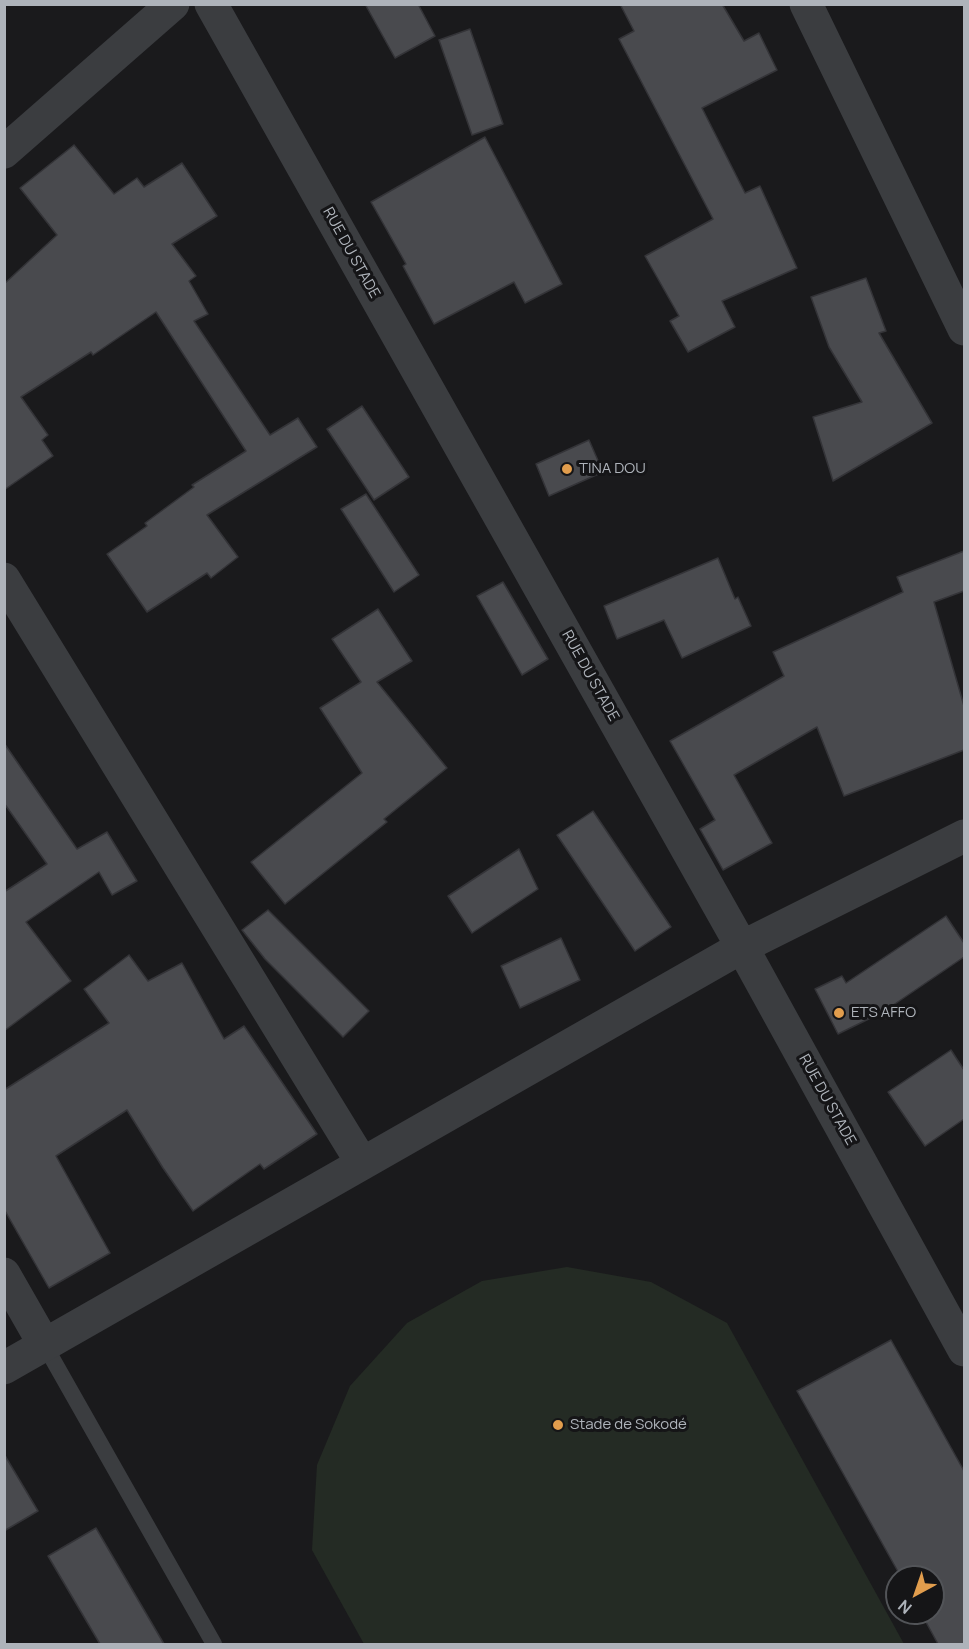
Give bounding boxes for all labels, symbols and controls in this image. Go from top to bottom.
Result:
street label: RUE DU STADE [319,204,383,302]
place label: TINA DOU [579,460,646,478]
marker: TINA DOU [560,462,574,476]
street label: RUE DU STADE [558,627,622,725]
place label: ETS AFFO [851,1004,916,1022]
marker: ETS AFFO [832,1006,846,1020]
street label: RUE DU STADE [795,1051,859,1149]
place label: Stade de Sokodé [570,1416,687,1434]
marker: Stade de Sokodé [551,1418,565,1432]
north arrow [885,1565,945,1625]
text: N [893,1595,916,1619]

